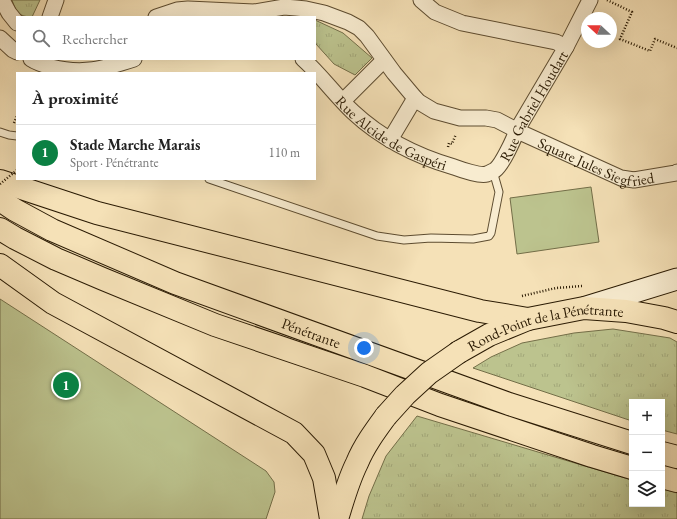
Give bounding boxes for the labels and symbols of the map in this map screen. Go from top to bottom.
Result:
north arrow [581,12,617,48]
street label: Rue Gabriel Houdart [495,46,572,164]
street label: Rue Alcide de Gaspéri [332,91,450,174]
street label: Square Jules Siegfried [535,132,656,190]
street label: Rond-Point de la Pénétrante [464,298,624,355]
street label: Pénétrante [279,313,344,352]
your location [354,338,374,358]
pin: 1 [53,370,79,400]

